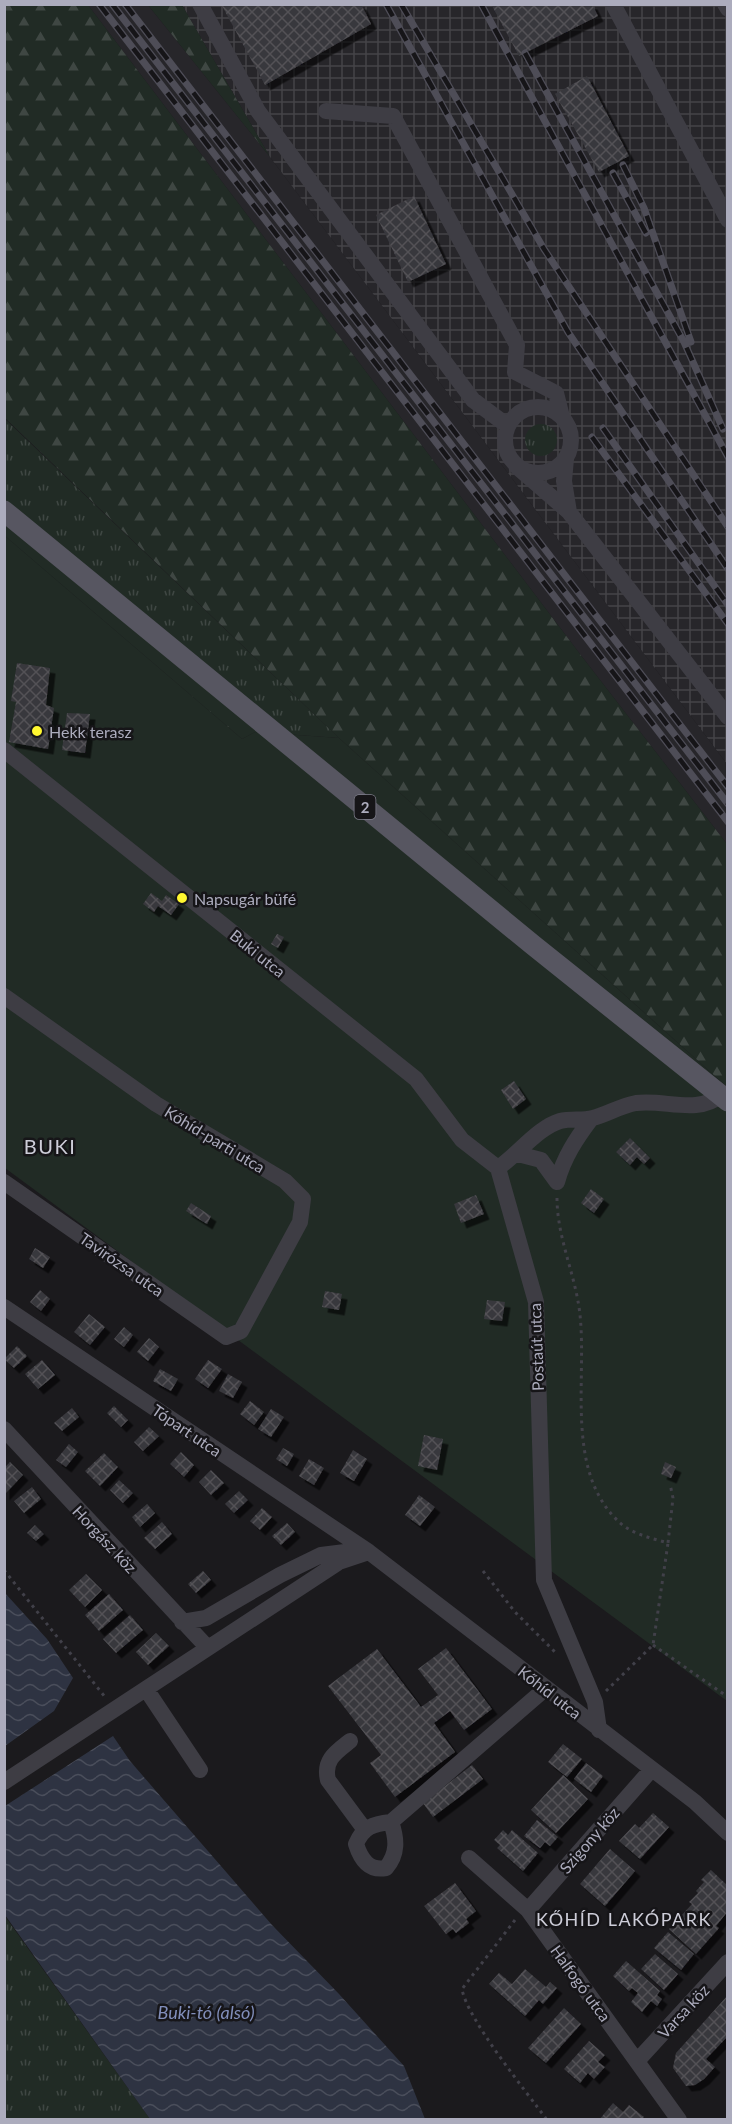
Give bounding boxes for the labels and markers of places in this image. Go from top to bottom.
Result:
place label: Hekk terasz [49,722,132,741]
marker: Hekk terasz [30,724,44,738]
place label: Napsugár büfé [194,889,296,908]
marker: Napsugár büfé [175,891,189,905]

